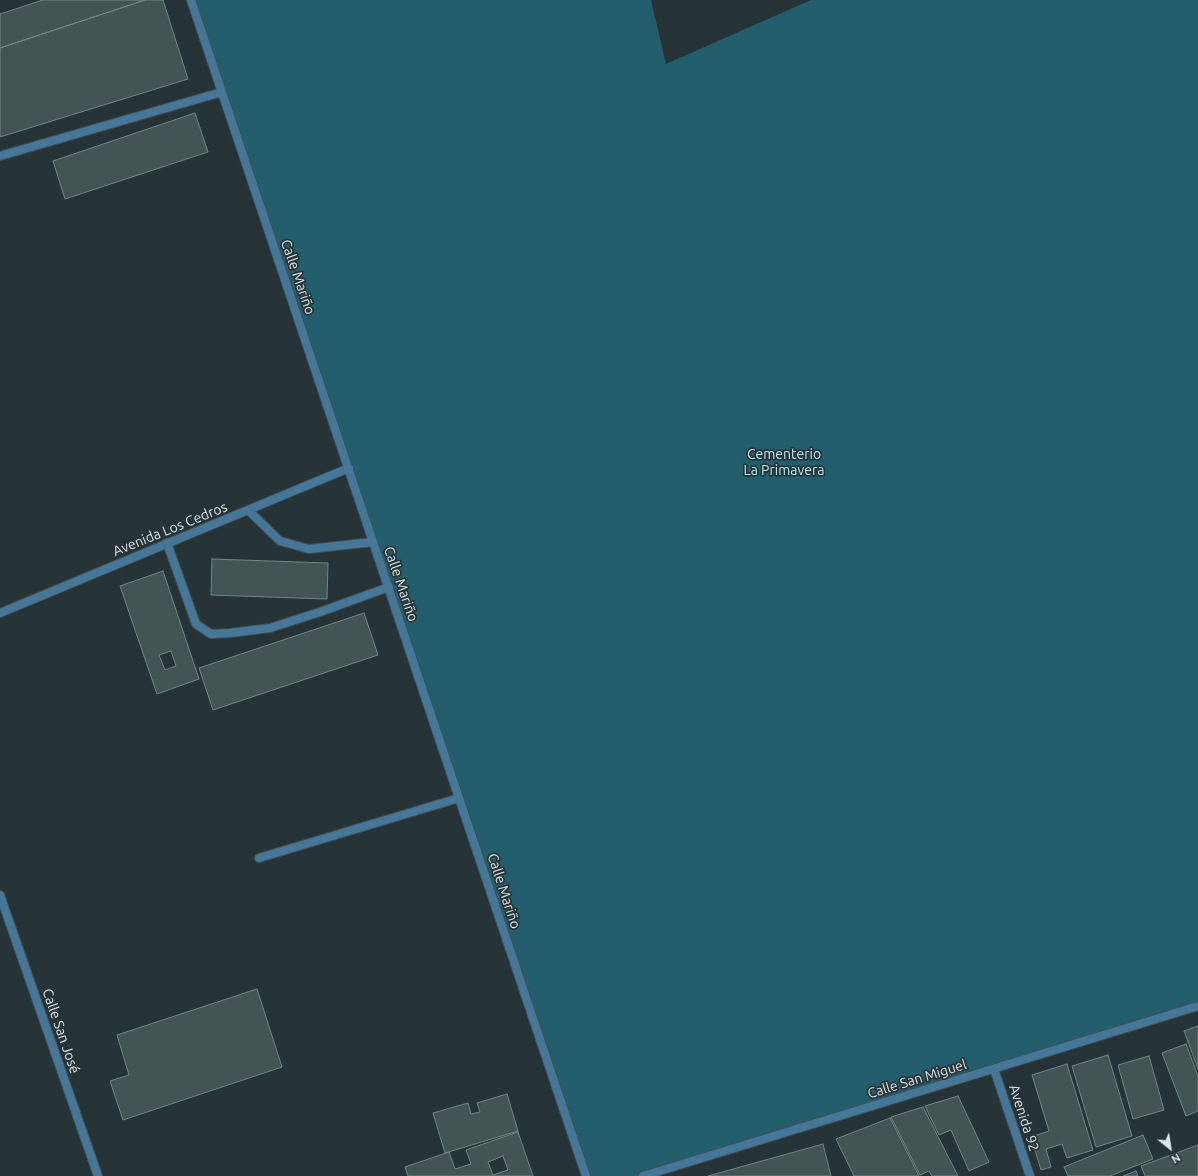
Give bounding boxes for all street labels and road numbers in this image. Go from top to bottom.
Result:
street label: Calle Mariño [277,237,319,317]
street label: Avenida Los Cedros [110,498,230,560]
street label: Calle Mariño [380,544,422,624]
street label: Calle Mariño [484,851,524,931]
street label: Calle San José [39,986,83,1076]
street label: Calle San Miguel [865,1056,969,1102]
street label: Avenida 92 [1005,1082,1043,1154]

